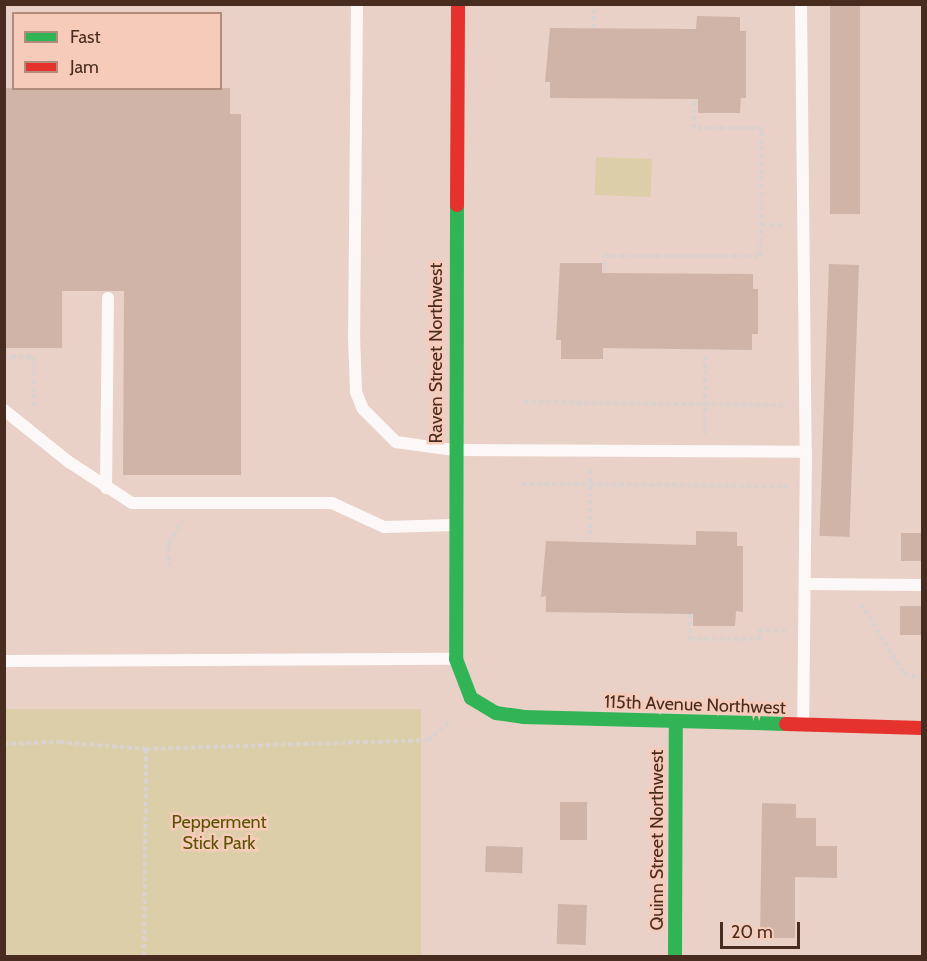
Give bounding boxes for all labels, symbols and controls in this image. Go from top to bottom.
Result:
legend [12,12,222,90]
text: Fast [70,26,101,48]
text: Jam [70,56,99,78]
street label: Raven Street Northwest [425,263,447,443]
street label: 115th Avenue Northwest [604,691,786,719]
street label: Quinn Street Northwest [646,750,668,930]
park label: Pepperment Stick Park [171,812,267,854]
scale bar [723,910,802,948]
text: 20 m [731,921,773,943]

